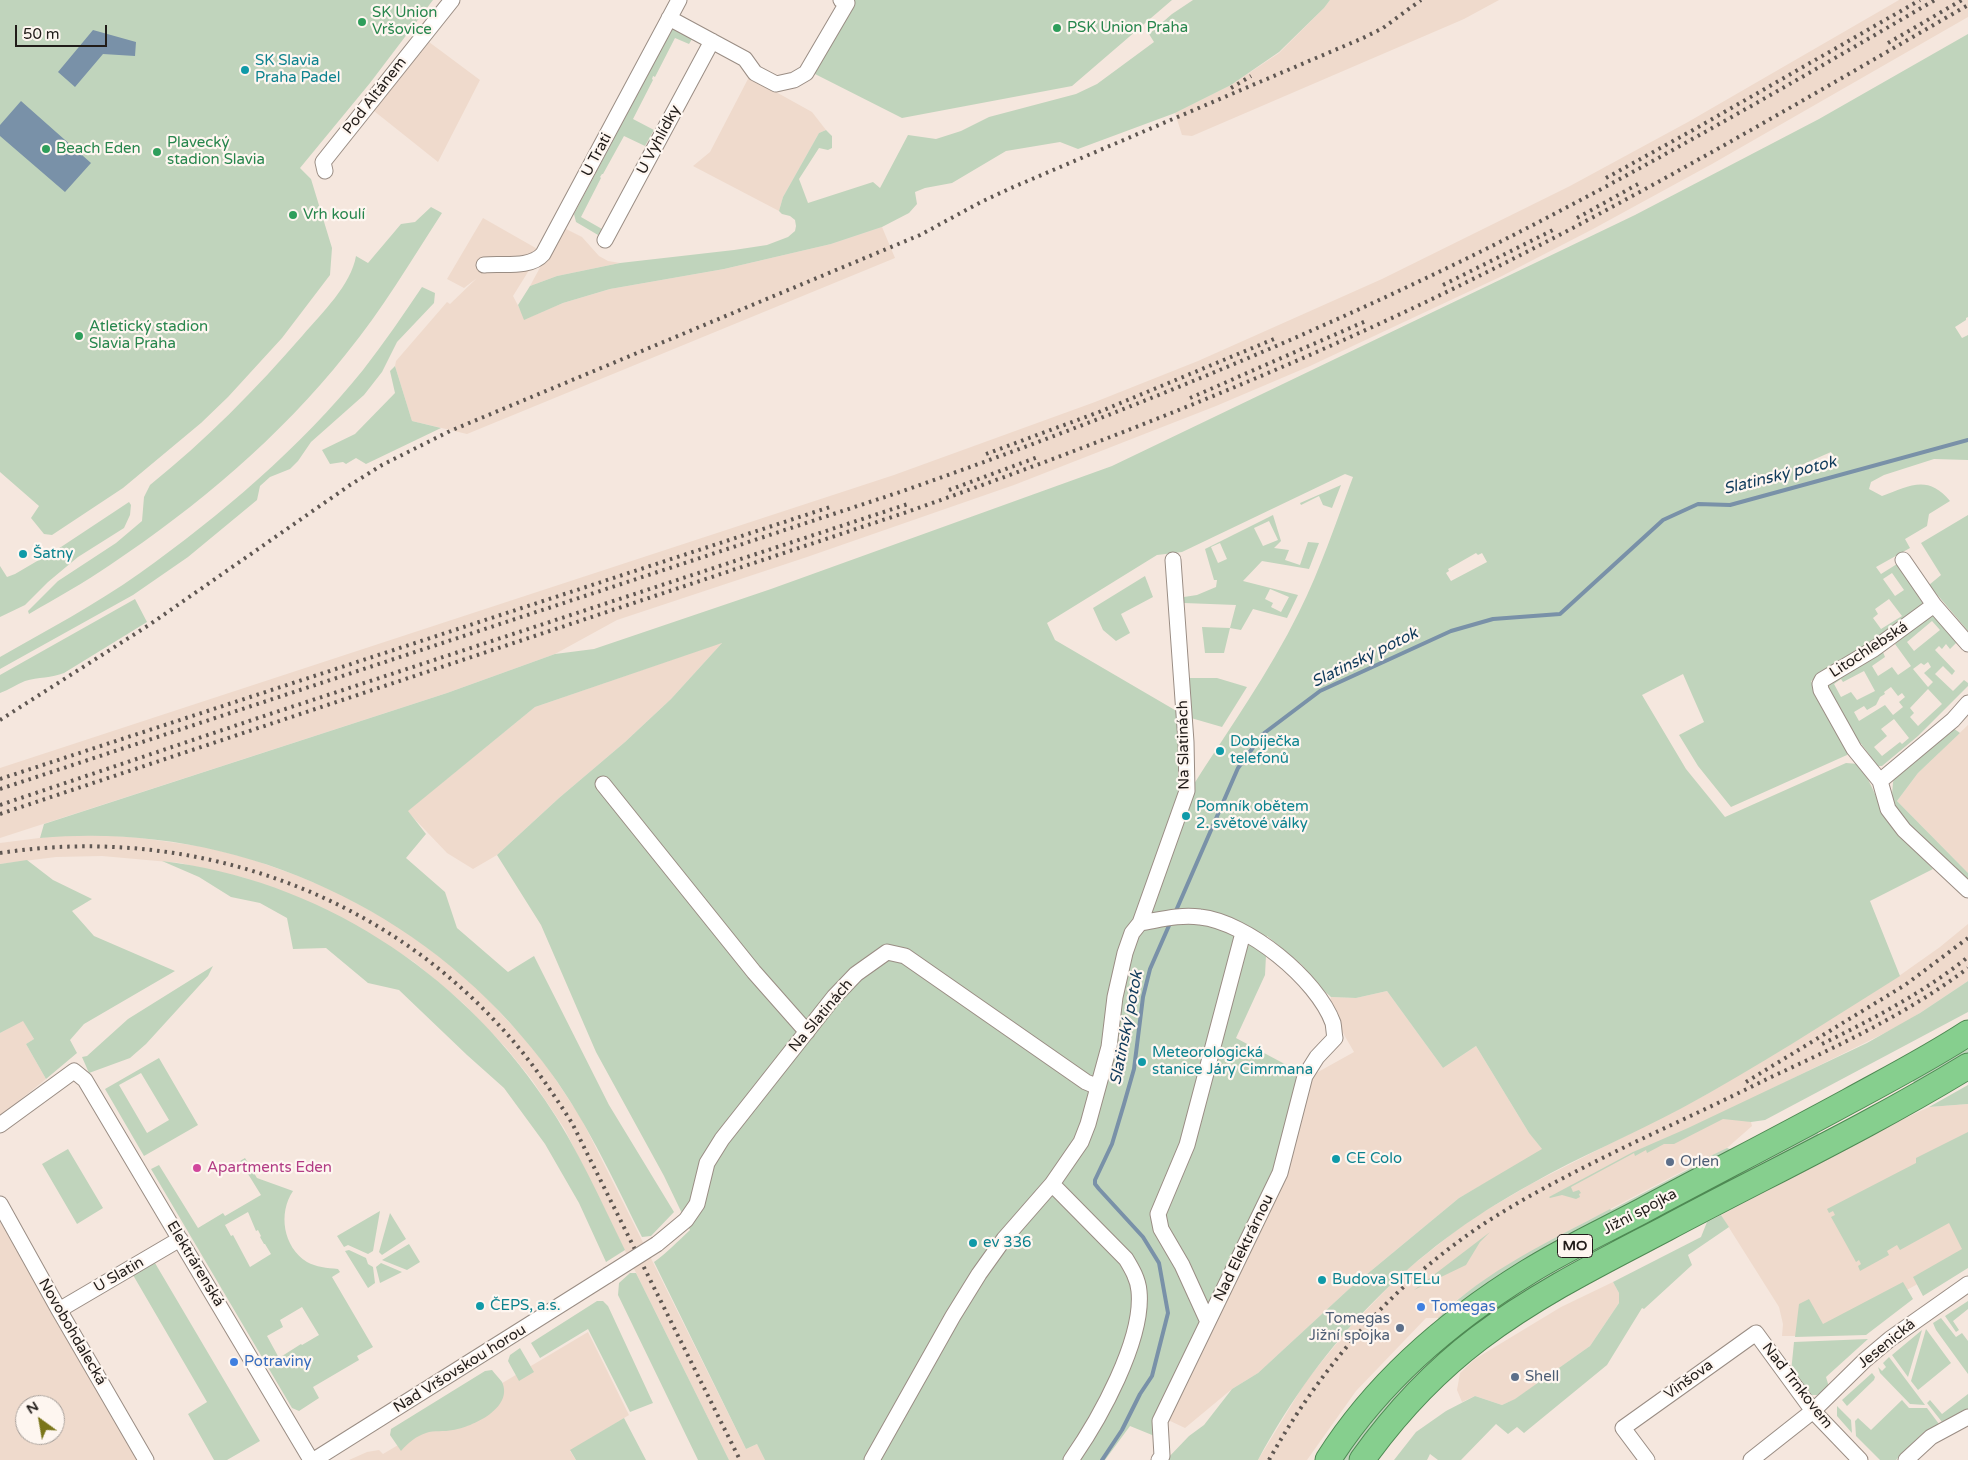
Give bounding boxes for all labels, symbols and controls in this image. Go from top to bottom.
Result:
place label: SK Union Vršovice [372,4,437,39]
scale bar [18,15,110,47]
marker: SK Union Vršovice [356,16,368,28]
place label: PSK Union Praha [1067,19,1188,37]
marker: PSK Union Praha [1051,22,1063,34]
text: 50 m [23,25,60,43]
place label: SK Slavia Praha Padel [255,52,340,87]
street label: Pod Altánem [339,54,411,138]
marker: SK Slavia Praha Padel [239,64,251,76]
street label: U Vyhlídky [633,102,685,178]
street label: U Trati [578,130,616,180]
place label: Plavecký stadion Slavia [167,134,265,169]
place label: Beach Eden [56,140,141,158]
marker: Beach Eden [40,143,52,155]
marker: Plavecký stadion Slavia [151,146,163,158]
place label: Vrh koulí [303,206,365,224]
marker: Vrh koulí [287,209,299,221]
place label: Atletický stadion Slavia Praha [89,318,208,353]
marker: Atletický stadion Slavia Praha [73,330,85,342]
water label: Slatinský potok [1722,453,1838,499]
place label: Šatny [33,545,73,563]
marker: Šatny [17,548,29,560]
street label: Litochlebská [1827,618,1911,682]
water label: Slatinský potok [1309,624,1421,692]
street label: Na Slatinách [1174,700,1194,790]
place label: Dobíječka telefonů [1230,733,1300,768]
marker: Dobíječka telefonů [1214,745,1226,757]
place label: Pomník obětem 2. světové války [1196,798,1309,833]
marker: Pomník obětem 2. světové války [1180,810,1192,822]
water label: Slatinský potok [1107,969,1147,1087]
street label: Na Slatinách [785,976,857,1056]
place label: Meteorologická stanice Járy Cimrmana [1152,1044,1313,1079]
marker: Meteorologická stanice Járy Cimrmana [1136,1056,1148,1068]
place label: CE Colo [1346,1150,1402,1168]
marker: CE Colo [1330,1153,1342,1165]
place label: Orlen [1680,1153,1719,1171]
marker: Orlen [1664,1156,1676,1168]
place label: Apartments Eden [207,1159,332,1177]
marker: Apartments Eden [191,1162,203,1174]
street label: Jižní spojka [1600,1185,1680,1239]
street label: Nad Elektrárnou [1210,1192,1278,1304]
street label: Elektrárenská [162,1218,228,1310]
place label: ev 336 [983,1234,1032,1252]
road number: MO [1558,1234,1592,1258]
marker: ev 336 [967,1237,979,1249]
street label: U Slatin [91,1253,147,1297]
place label: Budova SITELu [1332,1271,1440,1289]
marker: Budova SITELu [1316,1274,1328,1286]
street label: Novobohdalecká [34,1275,110,1389]
place label: ČEPS, a.s. [490,1297,561,1315]
place label: Tomegas [1431,1298,1496,1316]
marker: ČEPS, a.s. [474,1300,486,1312]
marker: Tomegas [1415,1301,1427,1313]
place label: Tomegas Jižní spojka [1309,1310,1390,1345]
street label: Jesenická [1855,1315,1919,1373]
street label: Nad Vršovskou horou [390,1321,530,1417]
marker: Tomegas Jižní spojka [1394,1322,1406,1334]
street label: Nad Trnkovem [1758,1339,1836,1433]
place label: Potraviny [244,1353,311,1371]
marker: Potraviny [228,1356,240,1368]
street label: Vinšova [1661,1356,1717,1404]
place label: Shell [1525,1368,1559,1386]
marker: Shell [1509,1371,1521,1383]
north arrow [15,1395,65,1445]
text: N [23,1398,42,1418]

